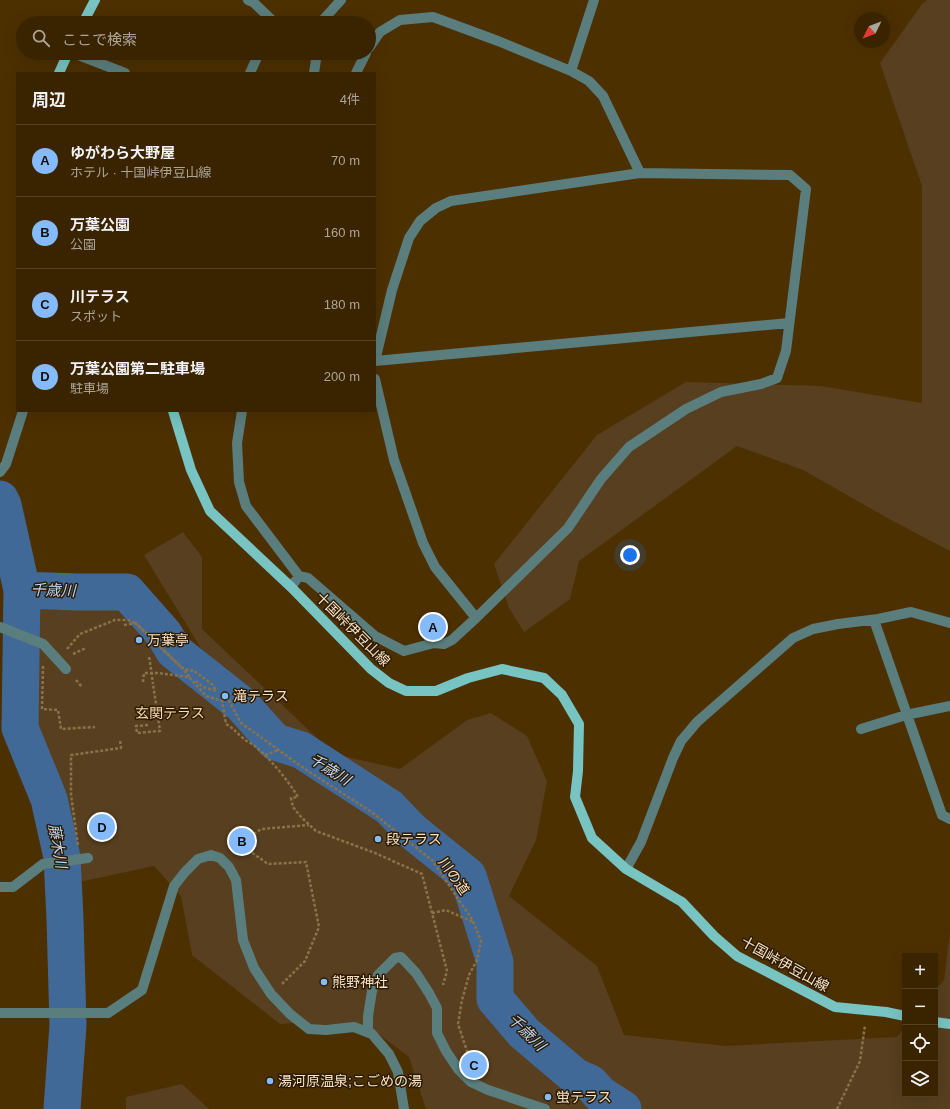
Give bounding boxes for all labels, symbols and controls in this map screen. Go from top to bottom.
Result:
north arrow [854,12,890,48]
search box [16,16,376,60]
icon: search [30,27,52,49]
text: ここで検索 [62,31,137,48]
text: 周辺 [32,91,66,110]
text: 4件 [340,92,360,107]
text: ゆがわら大野屋 [70,144,175,161]
text: A [40,153,50,168]
text: 70 m [331,153,360,168]
text: ホテル · 十国峠伊豆山線 [70,165,212,180]
text: 万葉公園 [70,216,130,233]
text: B [40,225,50,240]
text: 160 m [324,225,360,240]
text: 公園 [70,237,96,252]
text: 川テラス [70,288,130,305]
text: C [40,297,50,312]
text: 180 m [324,297,360,312]
text: スポット [70,309,122,324]
text: 万葉公園第二駐車場 [70,360,205,377]
text: D [40,369,50,384]
text: 200 m [324,369,360,384]
text: 駐車場 [70,381,109,396]
your location [620,545,640,565]
water label: 千歳川 [30,581,78,599]
street label: 十国峠伊豆山線 [313,589,393,669]
pin: A [420,612,446,642]
place label: 万葉亭 [147,632,189,648]
marker: 万葉亭 [134,635,144,645]
place label: 滝テラス [233,688,289,704]
marker: 滝テラス [220,691,230,701]
park label: 玄関テラス [135,705,205,721]
water label: 千歳川 [306,750,355,789]
pin: D [89,812,115,842]
water label: 藤木川 [46,822,71,872]
pin: B [229,826,255,856]
place label: 段テラス [386,831,442,847]
marker: 段テラス [373,834,383,844]
street label: 川の道 [435,854,473,898]
street label: 十国峠伊豆山線 [738,933,832,995]
map controls [902,953,938,1097]
button: + [902,953,938,989]
place label: 熊野神社 [332,974,388,990]
marker: 熊野神社 [319,977,329,987]
button: − [902,989,938,1025]
water label: 千歳川 [505,1010,551,1055]
button: locate [902,1025,938,1061]
pin: C [461,1050,487,1080]
button: layers [902,1061,938,1097]
place label: 湯河原温泉;こごめの湯 [278,1073,422,1089]
marker: 湯河原温泉;こごめの湯 [265,1076,275,1086]
place label: 蛍テラス [556,1089,612,1105]
marker: 蛍テラス [543,1092,553,1102]

